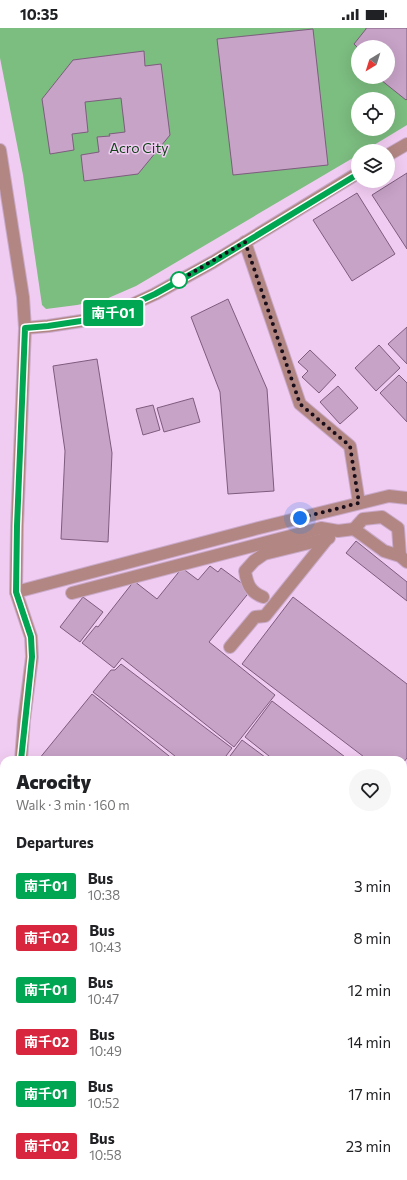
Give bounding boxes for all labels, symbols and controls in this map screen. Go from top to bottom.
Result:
text: 10:35 [20,5,58,23]
north arrow [351,40,395,84]
map controls [351,40,395,188]
button: locate [351,92,395,136]
park label: Acro City [110,139,168,156]
button: layers [351,144,395,188]
unlabelled marker [170,271,188,289]
line badge: 南千01 [85,300,141,326]
text: 南千01 [91,304,135,321]
your location [290,508,310,528]
button: heart [349,769,391,811]
text: Acrocity [16,770,91,793]
text: Walk · 3 min · 160 m [16,797,130,813]
text: Departures [16,833,94,851]
text: Bus [88,869,113,887]
text: 南千01 [24,877,68,894]
text: 3 min [354,877,391,895]
text: 10:38 [88,887,120,903]
text: Bus [89,921,115,939]
text: 南千02 [24,929,69,946]
text: 8 min [353,929,391,947]
text: 10:43 [89,939,122,955]
text: Bus [88,973,113,991]
text: 南千01 [24,981,68,998]
text: 12 min [348,981,391,999]
text: 10:47 [88,991,119,1007]
text: Bus [89,1025,115,1043]
text: 南千02 [24,1033,69,1050]
text: 14 min [347,1033,391,1051]
text: 10:49 [89,1043,122,1059]
text: Bus [88,1077,113,1095]
text: 南千01 [24,1085,68,1102]
text: 17 min [348,1085,391,1103]
text: 10:52 [88,1095,119,1111]
text: Bus [89,1129,115,1147]
text: 南千02 [24,1137,69,1154]
text: 23 min [346,1137,391,1155]
text: 10:58 [89,1147,122,1163]

